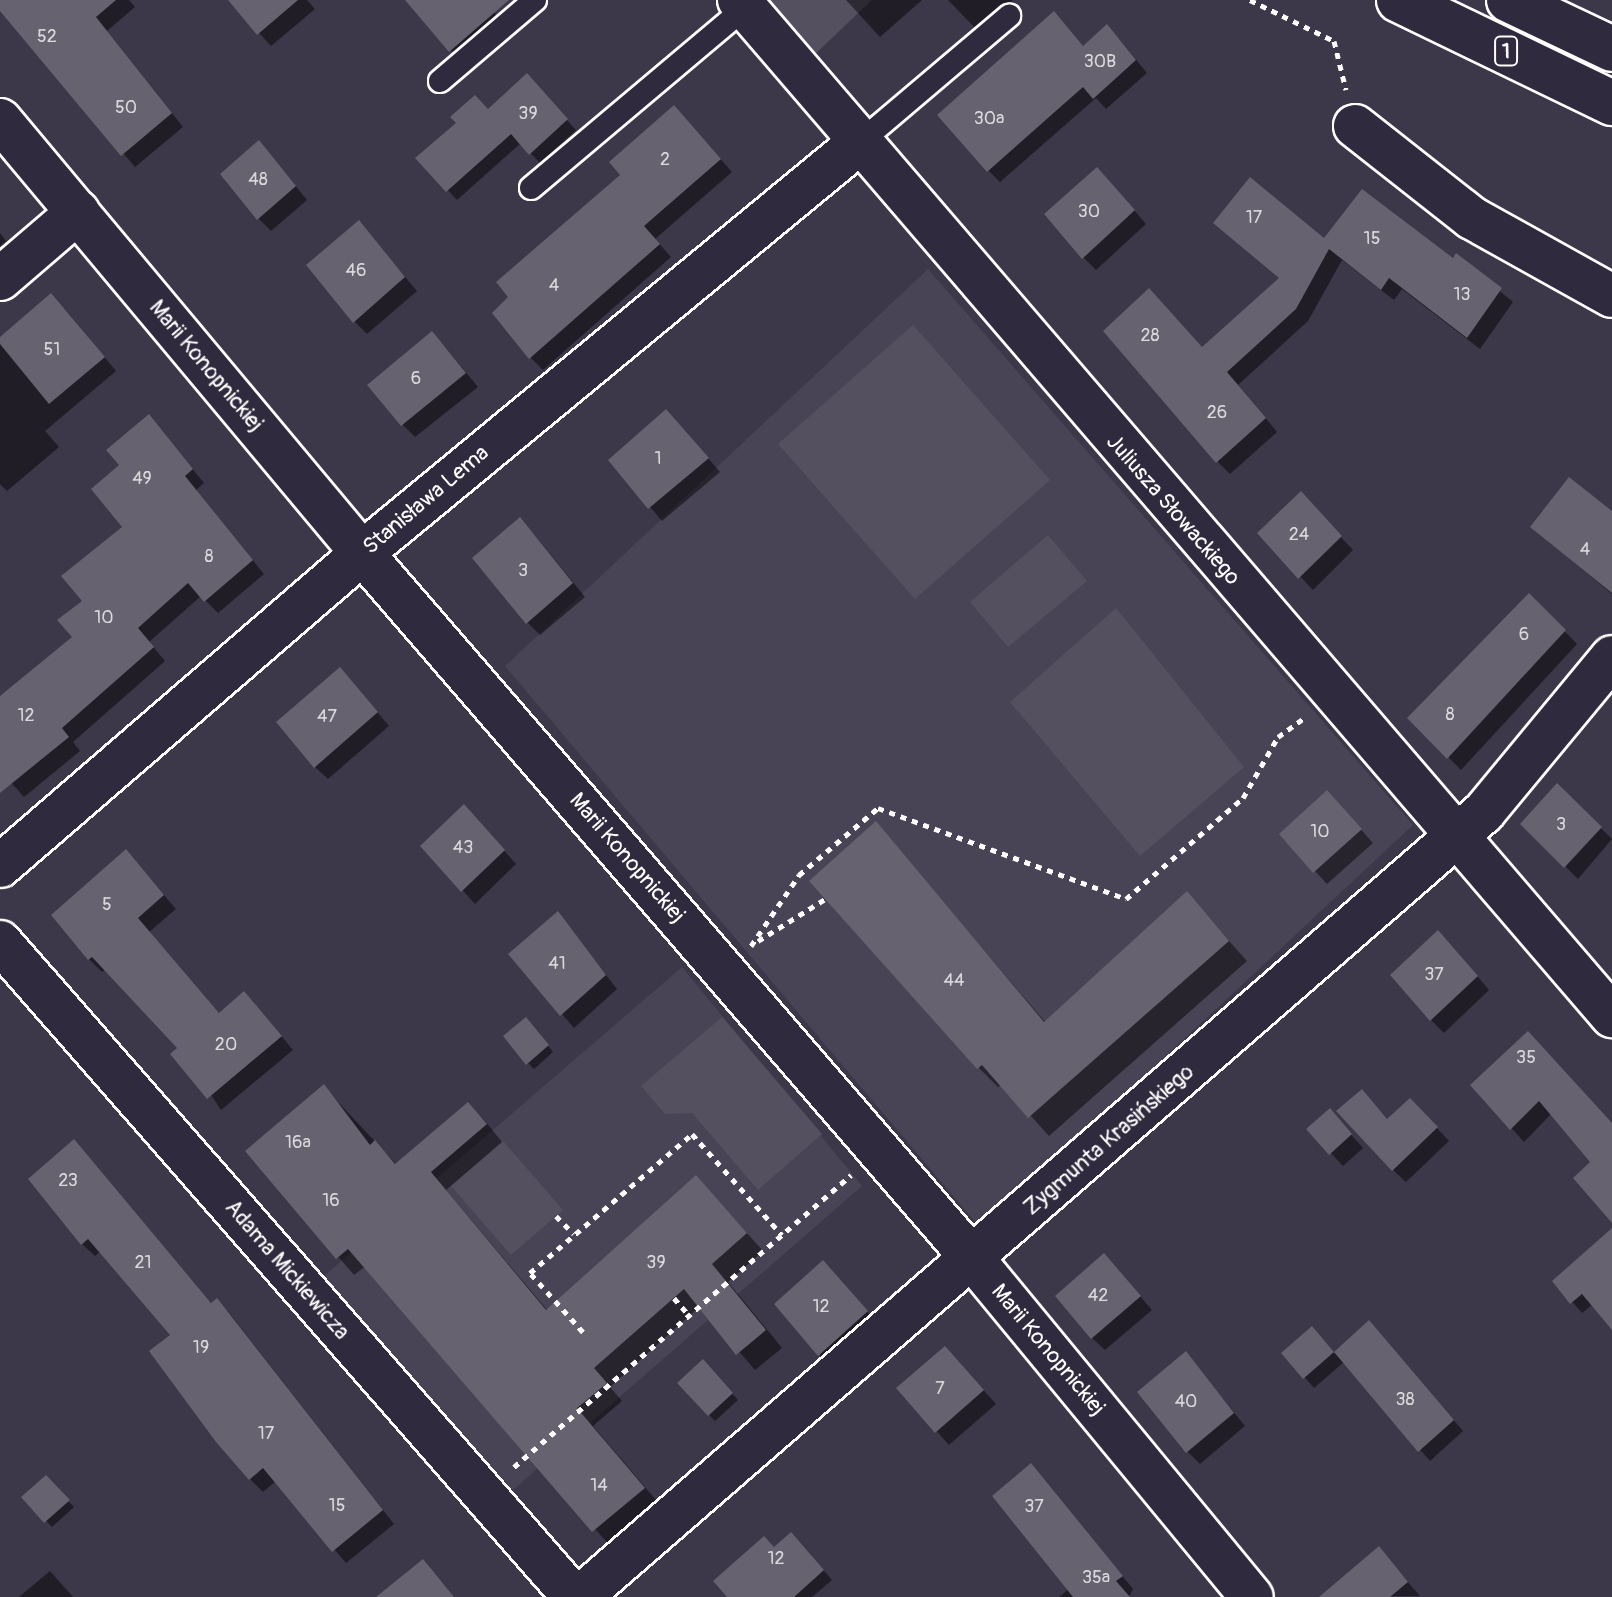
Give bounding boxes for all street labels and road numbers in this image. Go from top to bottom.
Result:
road number: 1 [1494,35,1518,67]
street label: Marii Konopnickiej [143,295,269,437]
street label: Juliusza Słowackiego [1100,429,1246,591]
street label: Stanisława Lema [358,440,494,560]
street label: Marii Konopnickiej [563,788,691,928]
street label: Zygmunta Krasińskiego [1019,1059,1199,1221]
street label: Adama Mickiewicza [219,1195,355,1345]
street label: Marii Konopnickiej [985,1279,1111,1421]

